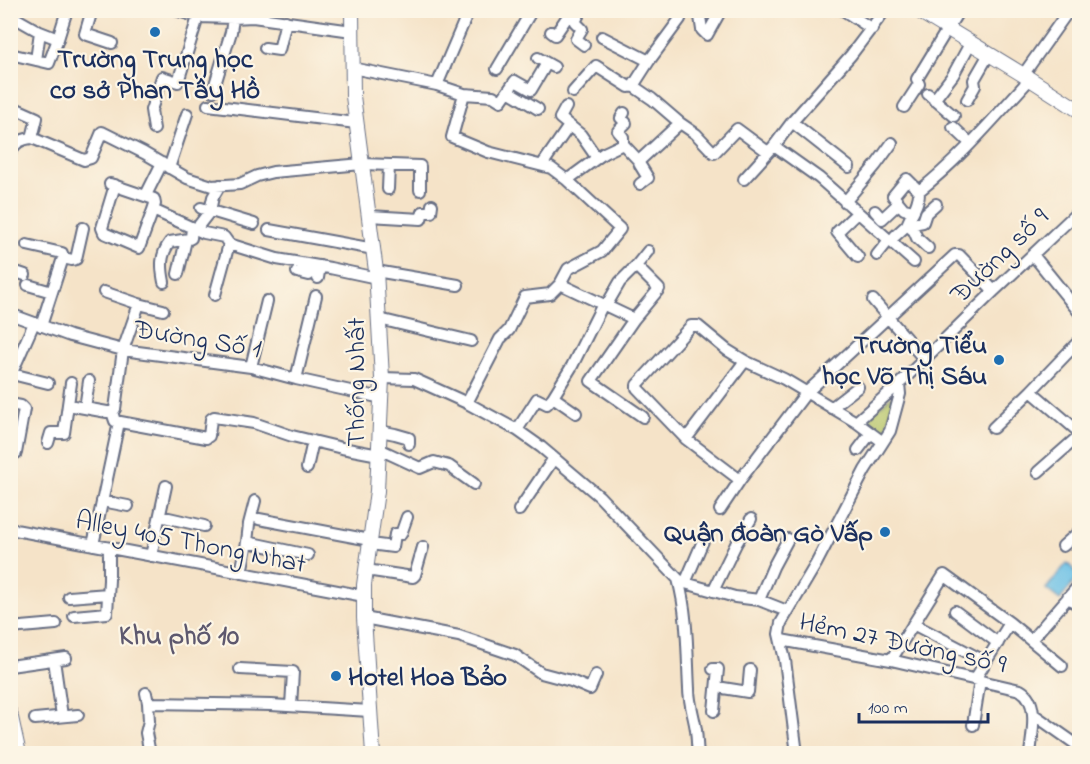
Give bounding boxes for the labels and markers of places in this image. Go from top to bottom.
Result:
marker: Trường Trung học cơ sở Phan Tây Hồ [148,25,162,39]
place label: Trường Trung học cơ sở Phan Tây Hồ [50,41,260,111]
place label: Trường Tiểu học Võ Thị Sáu [822,327,987,397]
marker: Trường Tiểu học Võ Thị Sáu [992,353,1006,367]
place label: Quận đoàn Gò Vấp [664,515,873,554]
marker: Quận đoàn Gò Vấp [878,525,892,539]
place label: Hotel Hoa Bảo [348,659,507,698]
marker: Hotel Hoa Bảo [329,669,343,683]

